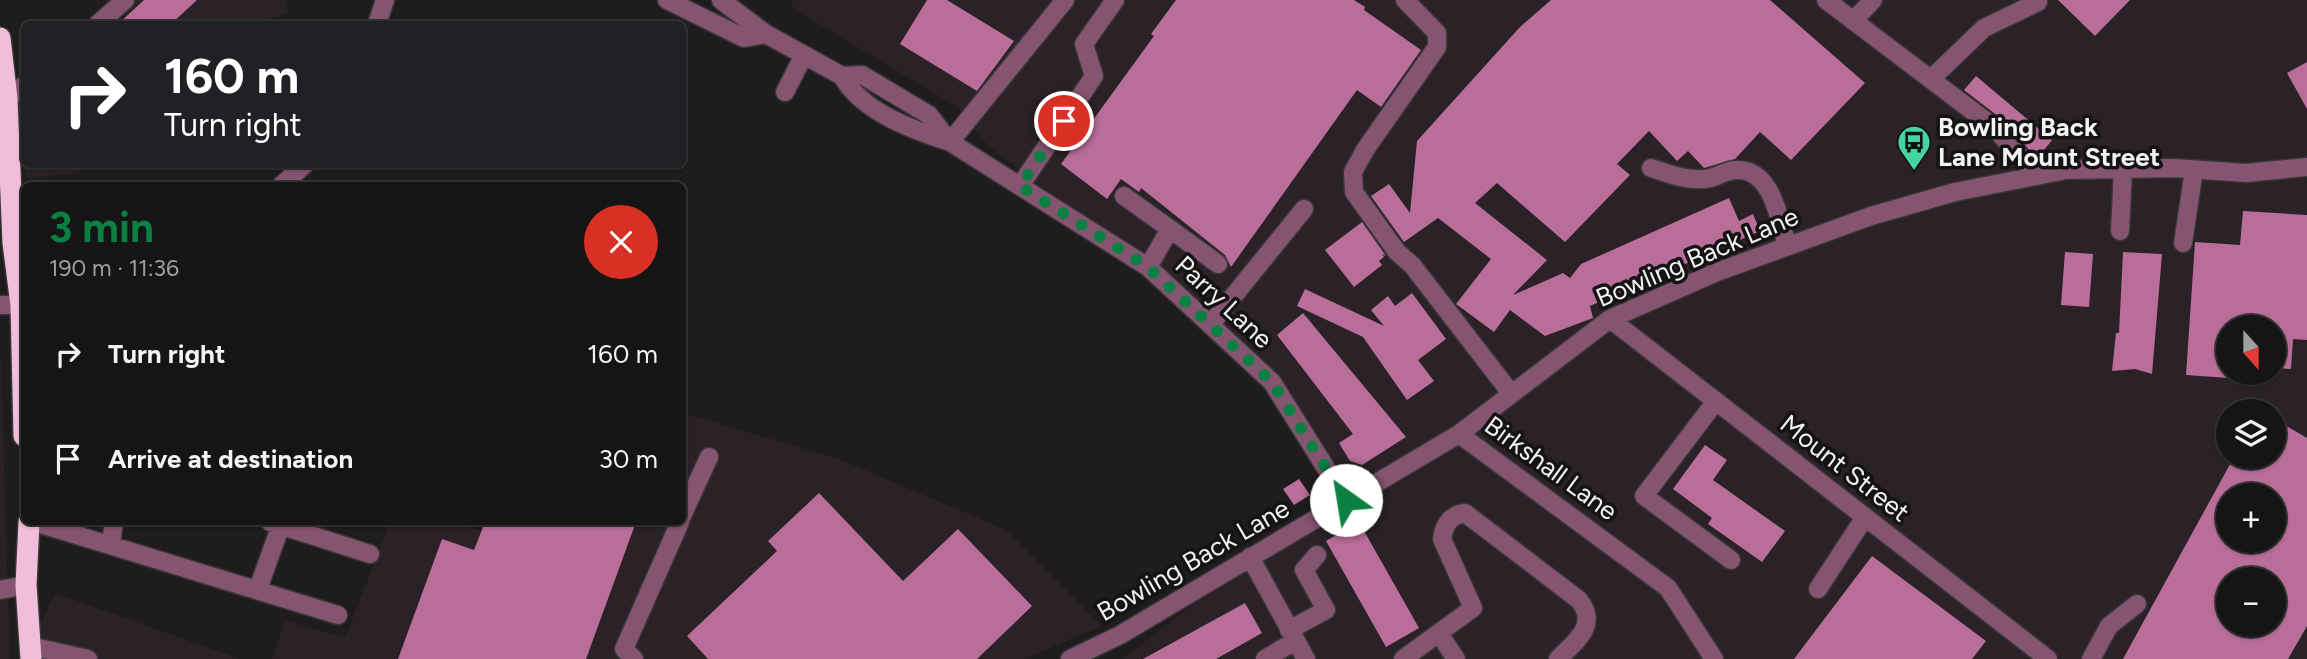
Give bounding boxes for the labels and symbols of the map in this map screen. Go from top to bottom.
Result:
pin [1034,91,1094,151]
place label: Bowling Back Lane Mount Street [1938,111,2160,173]
bus stop icon: Bowling Back Lane Mount Street [1895,123,1933,172]
street label: Bowling Back Lane [1591,200,1803,314]
street label: Parry Lane [1169,249,1279,355]
north arrow [2216,315,2286,385]
street label: Mount Street [1774,408,1916,528]
street label: Birkshall Lane [1478,409,1624,527]
position arrow [1309,463,1383,537]
street label: Bowling Back Lane [1091,492,1295,628]

